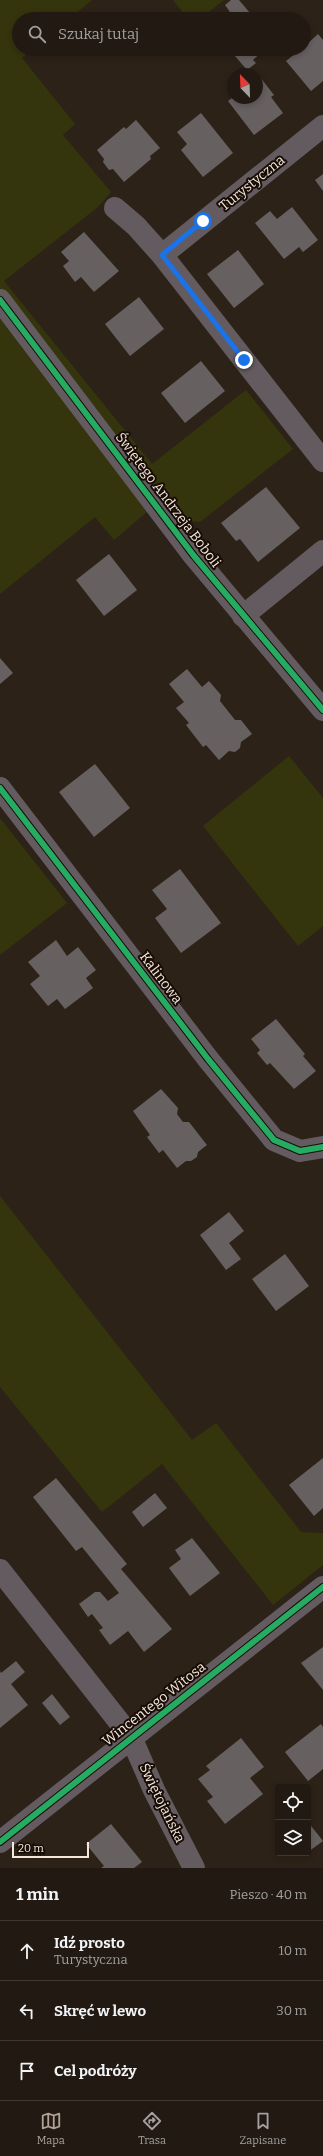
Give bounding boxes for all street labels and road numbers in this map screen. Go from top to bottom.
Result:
street label: Turystyczna [216,151,288,215]
street label: Świętego Andrzeja Boboli [112,429,225,571]
street label: Kalinowa [136,949,186,1008]
street label: Wincentego Witosa [99,1658,209,1750]
street label: Świętojańska [136,1760,190,1846]

